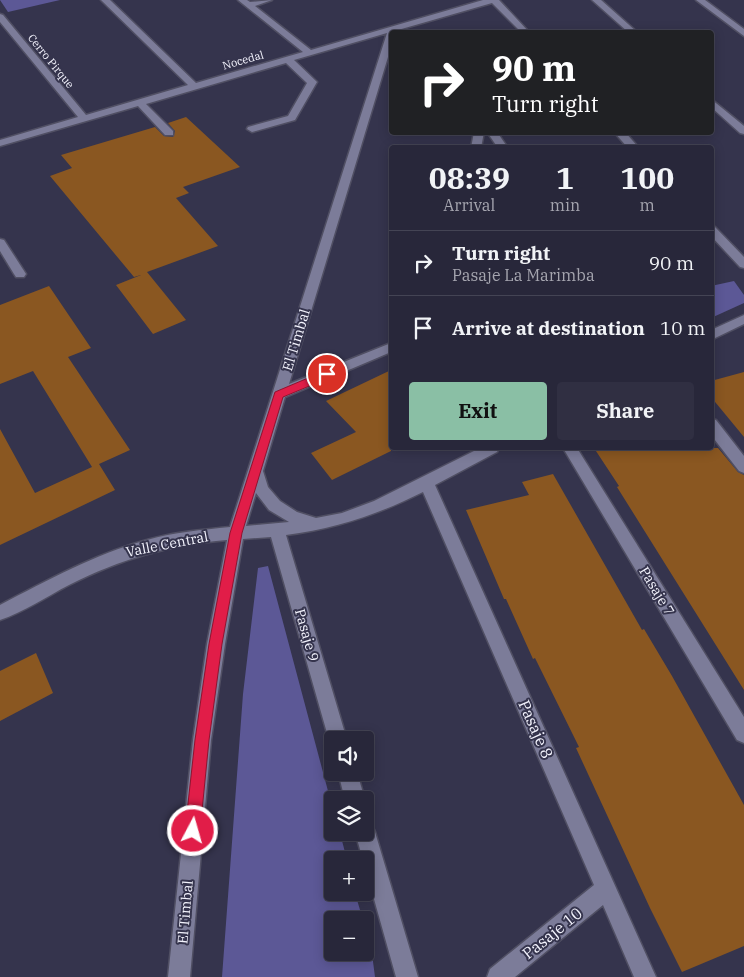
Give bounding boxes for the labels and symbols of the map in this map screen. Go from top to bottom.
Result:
street label: Cerro Pirque [25,31,77,91]
street label: Nocedal [221,47,265,73]
street label: El Timbal [278,307,314,373]
pin [306,353,348,395]
street label: Valle Central [124,527,210,561]
street label: Pasaje 7 [635,563,679,619]
street label: Pasaje 9 [291,607,323,663]
street label: Pasaje 8 [514,697,558,761]
position arrow [166,804,218,856]
street label: El Timbal [173,880,197,944]
street label: Pasaje 10 [518,903,586,963]

